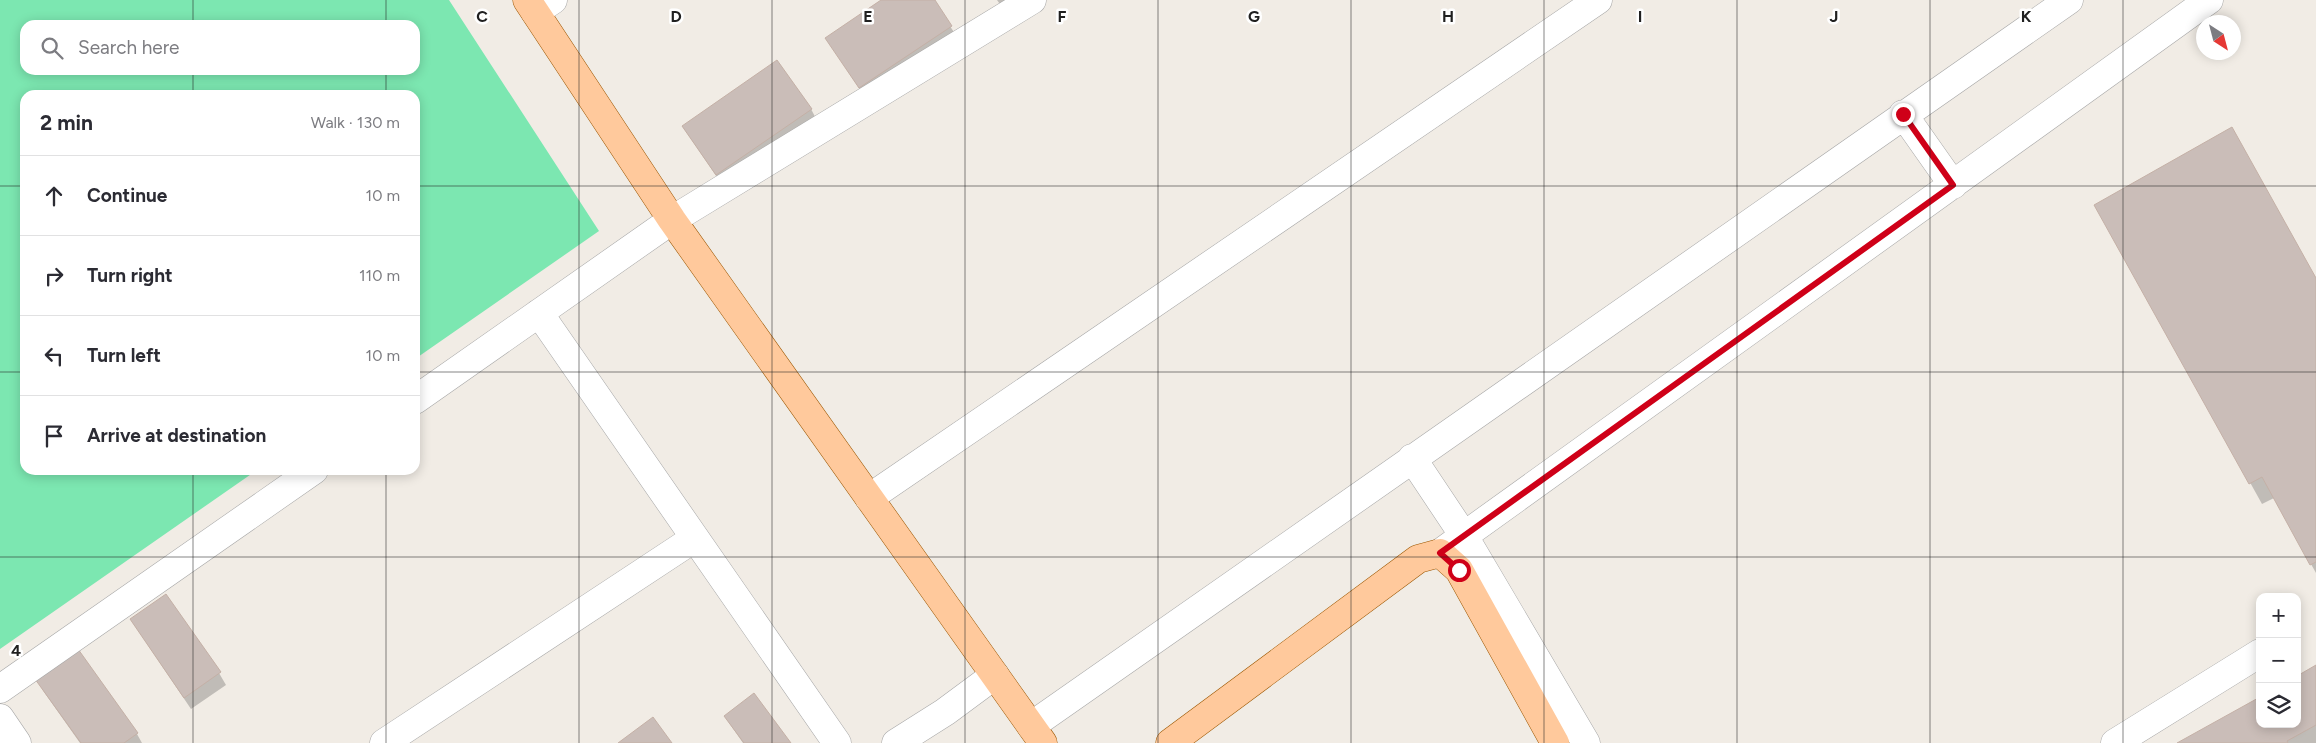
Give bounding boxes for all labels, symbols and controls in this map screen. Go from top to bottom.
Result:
text: C [476,7,488,26]
text: D [670,7,682,26]
text: E [863,7,873,26]
text: F [1058,7,1067,26]
text: G [1248,7,1260,26]
text: H [1442,7,1454,26]
text: I [1638,7,1642,26]
text: J [1830,7,1838,26]
text: K [2021,7,2032,26]
north arrow [2196,15,2241,60]
search box [20,20,420,75]
icon: search [38,34,66,62]
text: Search here [78,36,180,59]
route end [1892,103,1915,126]
text: 2 min [40,110,93,135]
text: Walk · 130 m [311,113,400,132]
icon: ahead [40,182,68,210]
text: Continue [87,184,167,207]
text: 10 m [366,186,400,205]
icon: right [40,262,68,290]
text: Turn right [87,264,173,287]
text: 110 m [359,266,400,285]
icon: left [40,342,68,370]
text: Turn left [87,344,161,367]
text: 10 m [366,346,400,365]
icon: arrive [40,422,68,450]
text: Arrive at destination [87,424,266,447]
route start [1448,559,1471,582]
map controls [2256,593,2301,728]
button: + [2256,593,2301,638]
button: − [2256,638,2301,683]
text: 4 [11,641,21,660]
button: layers [2256,683,2301,728]

